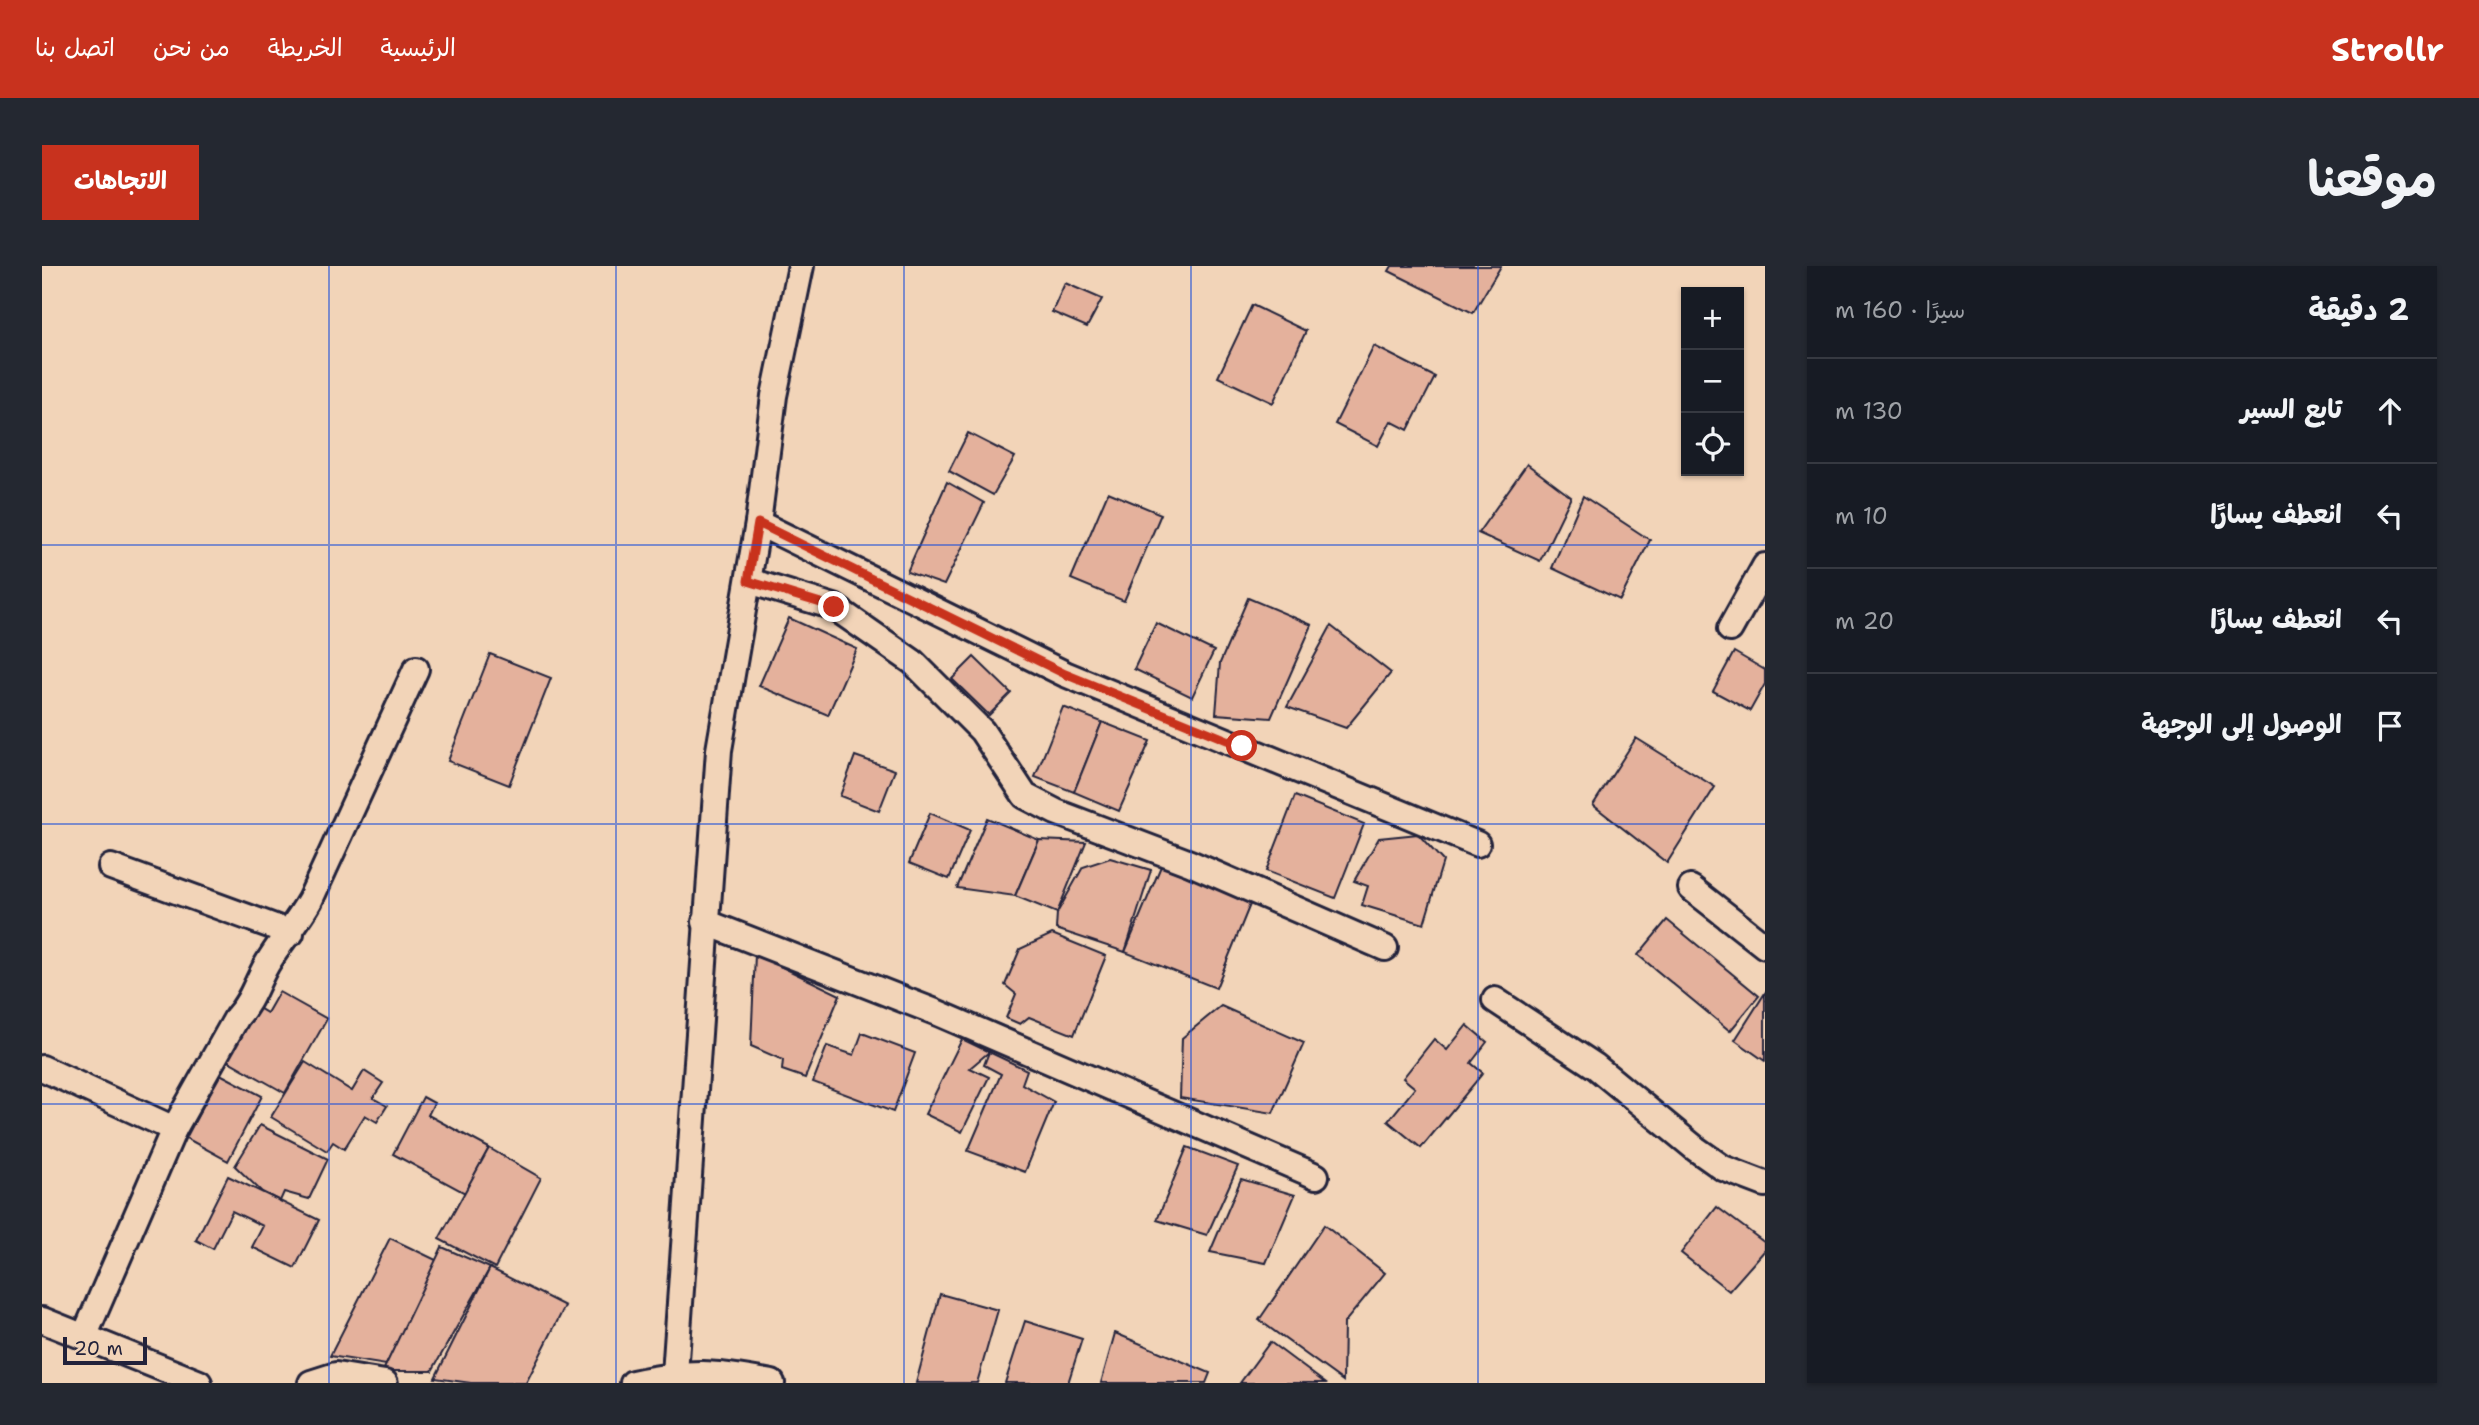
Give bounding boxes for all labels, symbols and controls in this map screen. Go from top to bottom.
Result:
text: Strollr [2331,27,2444,72]
text: اتصل بنا [35,32,115,64]
text: من نحن [153,32,230,64]
text: الخريطة [268,32,343,64]
text: الرئيسية [381,32,456,64]
button: الاتجاهات [42,145,199,220]
text: موقعنا [2307,146,2437,212]
map controls [1681,287,1744,476]
button: + [1681,287,1744,350]
text: 2 دقيقة [2308,289,2409,330]
text: سيرًا · 160 m [1835,295,1965,325]
button: − [1681,350,1744,413]
text: تابع السير [2240,391,2342,426]
icon: ahead [2371,392,2409,430]
text: 130 m [1835,396,1903,426]
button: locate [1681,413,1744,476]
text: انعطف يسارًا [2210,496,2342,531]
icon: left [2371,497,2409,535]
text: 10 m [1835,501,1888,531]
route end [818,591,849,622]
text: انعطف يسارًا [2210,601,2342,636]
icon: left [2371,602,2409,640]
text: 20 m [1835,606,1894,636]
text: الوصول إلى الوجهة [2141,706,2342,741]
icon: arrive [2371,707,2409,745]
route start [1226,730,1257,761]
scale bar [63,1334,147,1366]
text: 20 m [74,1336,123,1361]

